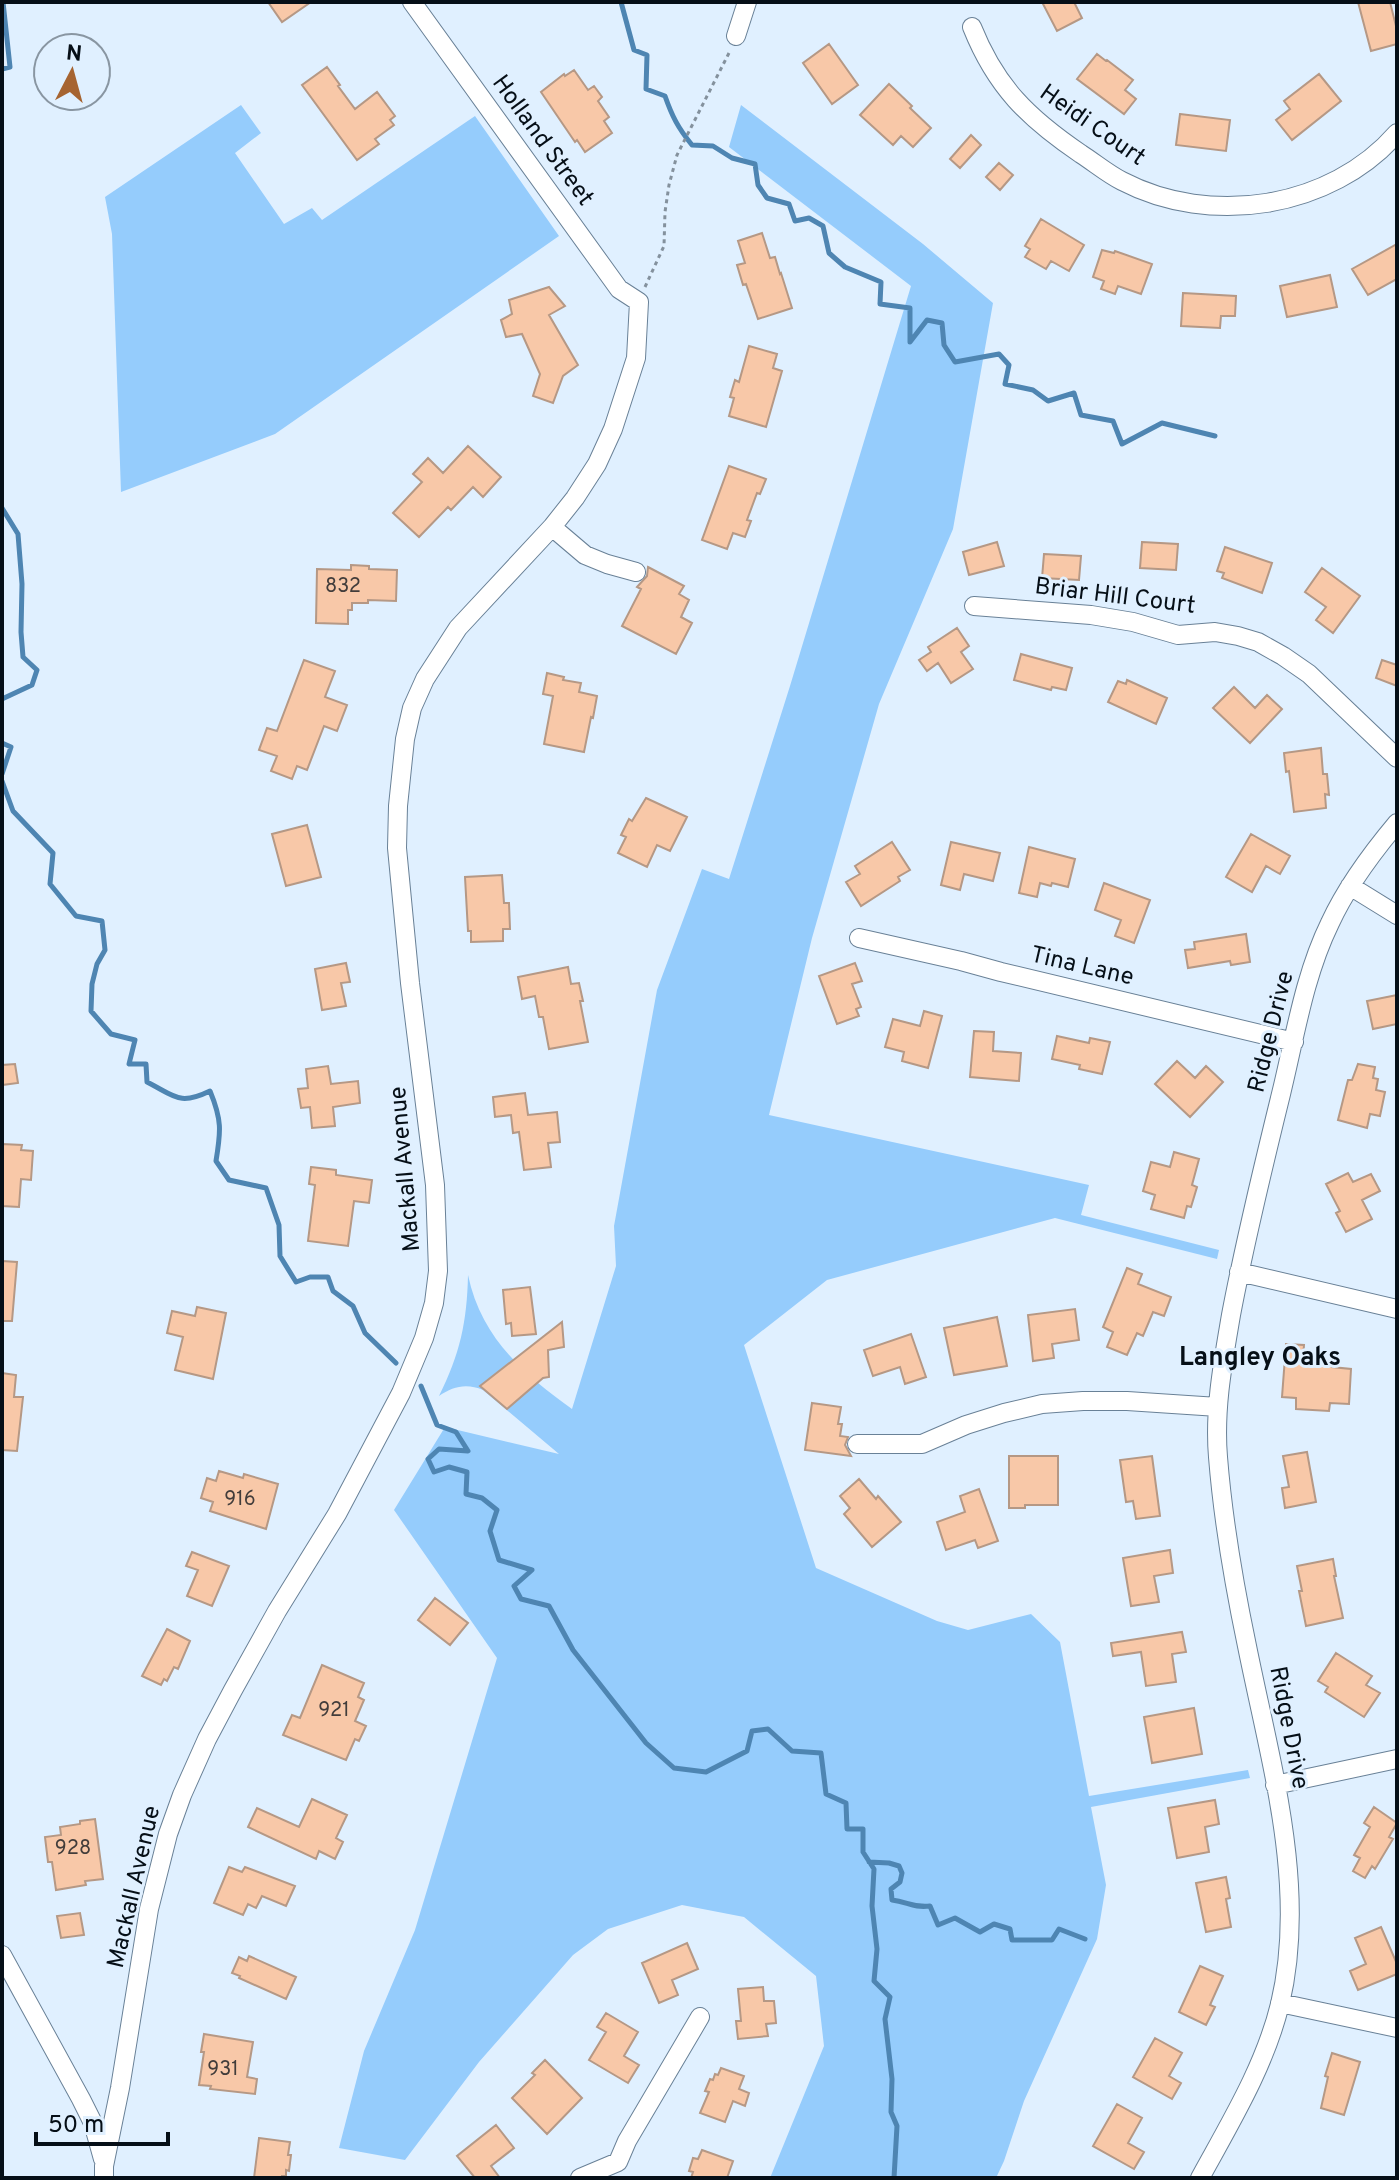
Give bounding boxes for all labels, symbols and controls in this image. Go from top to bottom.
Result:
north arrow [32,32,112,112]
text: N [65,40,83,69]
street label: Holland Street [484,70,600,212]
street label: Heidi Court [1033,79,1151,173]
street label: Briar Hill Court [1033,572,1197,622]
house number: 832 [325,574,361,600]
street label: Tina Lane [1027,941,1137,993]
street label: Ridge Drive [1242,968,1302,1096]
street label: Mackall Avenue [384,1085,428,1253]
district label: Langley Oaks [1179,1342,1341,1375]
house number: 916 [224,1487,256,1513]
street label: Ridge Drive [1261,1664,1315,1792]
house number: 921 [318,1698,350,1724]
street label: Mackall Avenue [102,1803,168,1971]
house number: 928 [55,1836,91,1862]
house number: 931 [207,2057,239,2083]
scale bar [36,2096,168,2146]
text: 50 m [48,2111,104,2141]

